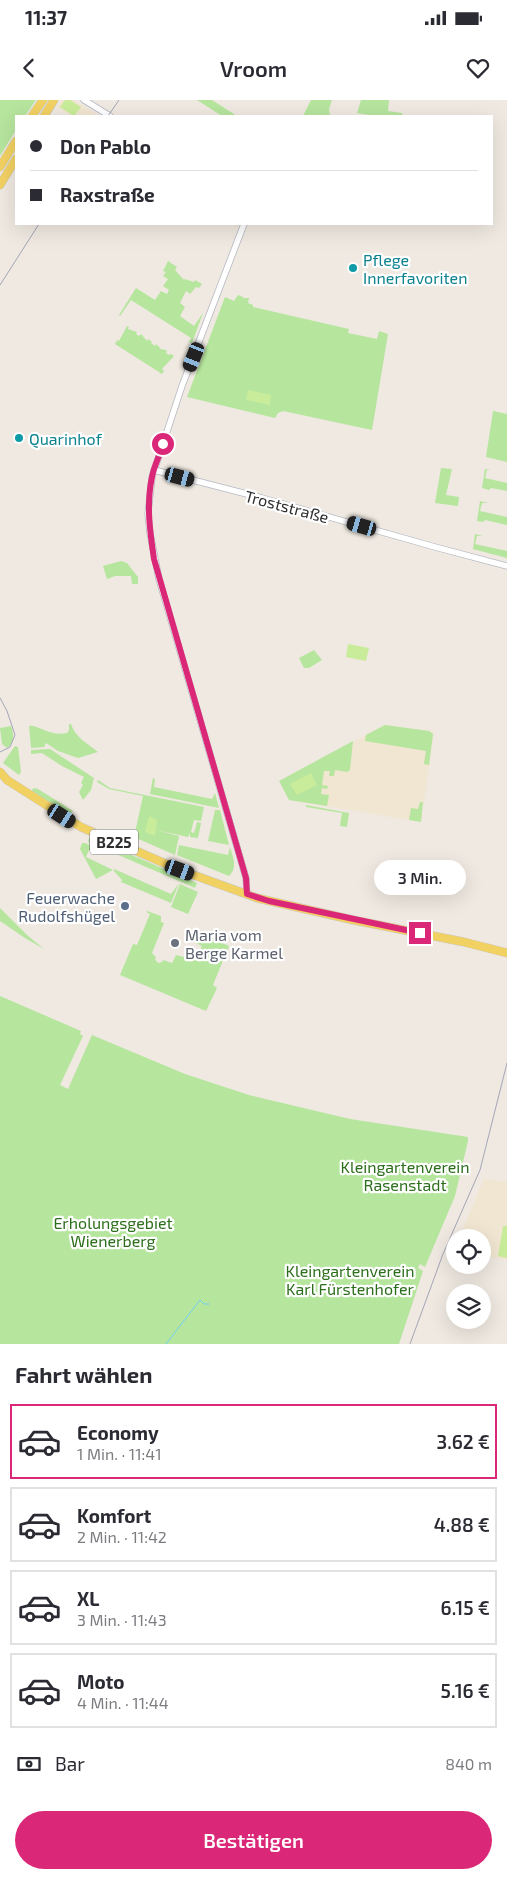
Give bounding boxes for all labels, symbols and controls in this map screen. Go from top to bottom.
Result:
text: 11:37 [25,6,67,29]
icon: back [15,54,43,82]
icon: heart [464,54,492,82]
text: Vroom [220,55,287,81]
text: Don Pablo [60,135,151,158]
text: Raxstraße [60,183,155,206]
place label: Pflege Innerfavoriten [363,250,468,287]
marker: Pflege Innerfavoriten [347,262,359,274]
car [181,340,206,374]
place label: Quarinhof [29,429,103,449]
marker: Quarinhof [13,432,25,444]
route start [152,433,174,455]
car [163,466,196,488]
street label: Troststraße [243,486,331,526]
car [345,515,378,537]
car [45,802,78,830]
road number: B225 [90,830,138,854]
car [163,858,196,882]
callout: 3 Min. [374,860,466,896]
text: 3 Min. [398,868,442,887]
place label: Feuerwache Rudolfshügel [18,888,115,925]
marker: Feuerwache Rudolfshügel [119,900,131,912]
route end [409,922,431,944]
place label: Maria vom Berge Karmel [185,925,283,962]
marker: Maria vom Berge Karmel [169,937,181,949]
park label: Kleingartenverein Rasenstadt [340,1157,470,1194]
park label: Erholungsgebiet Wienerberg [53,1213,173,1250]
map controls [446,1229,491,1329]
button: locate [446,1229,491,1274]
park label: Kleingartenverein Karl Fürstenhofer [285,1261,415,1298]
button: layers [446,1284,491,1329]
text: Fahrt wählen [15,1361,153,1387]
icon: car [17,1419,62,1464]
text: Economy [77,1421,159,1444]
text: 3.62 € [437,1430,490,1453]
text: 1 Min. · 11:41 [77,1444,162,1463]
icon: car [17,1502,62,1547]
text: Komfort [77,1504,151,1527]
text: 4.88 € [434,1513,490,1536]
text: 2 Min. · 11:42 [77,1527,167,1546]
icon: car [17,1585,62,1630]
text: XL [77,1587,99,1610]
text: 6.15 € [441,1596,490,1619]
text: 3 Min. · 11:43 [77,1610,167,1629]
icon: car [17,1668,62,1713]
text: Moto [77,1670,125,1693]
text: 5.16 € [441,1679,490,1702]
text: 4 Min. · 11:44 [77,1693,168,1712]
icon: cash [15,1750,43,1778]
text: Bar [55,1752,85,1775]
text: 840 m [445,1754,492,1773]
button: Bestätigen [15,1811,492,1869]

